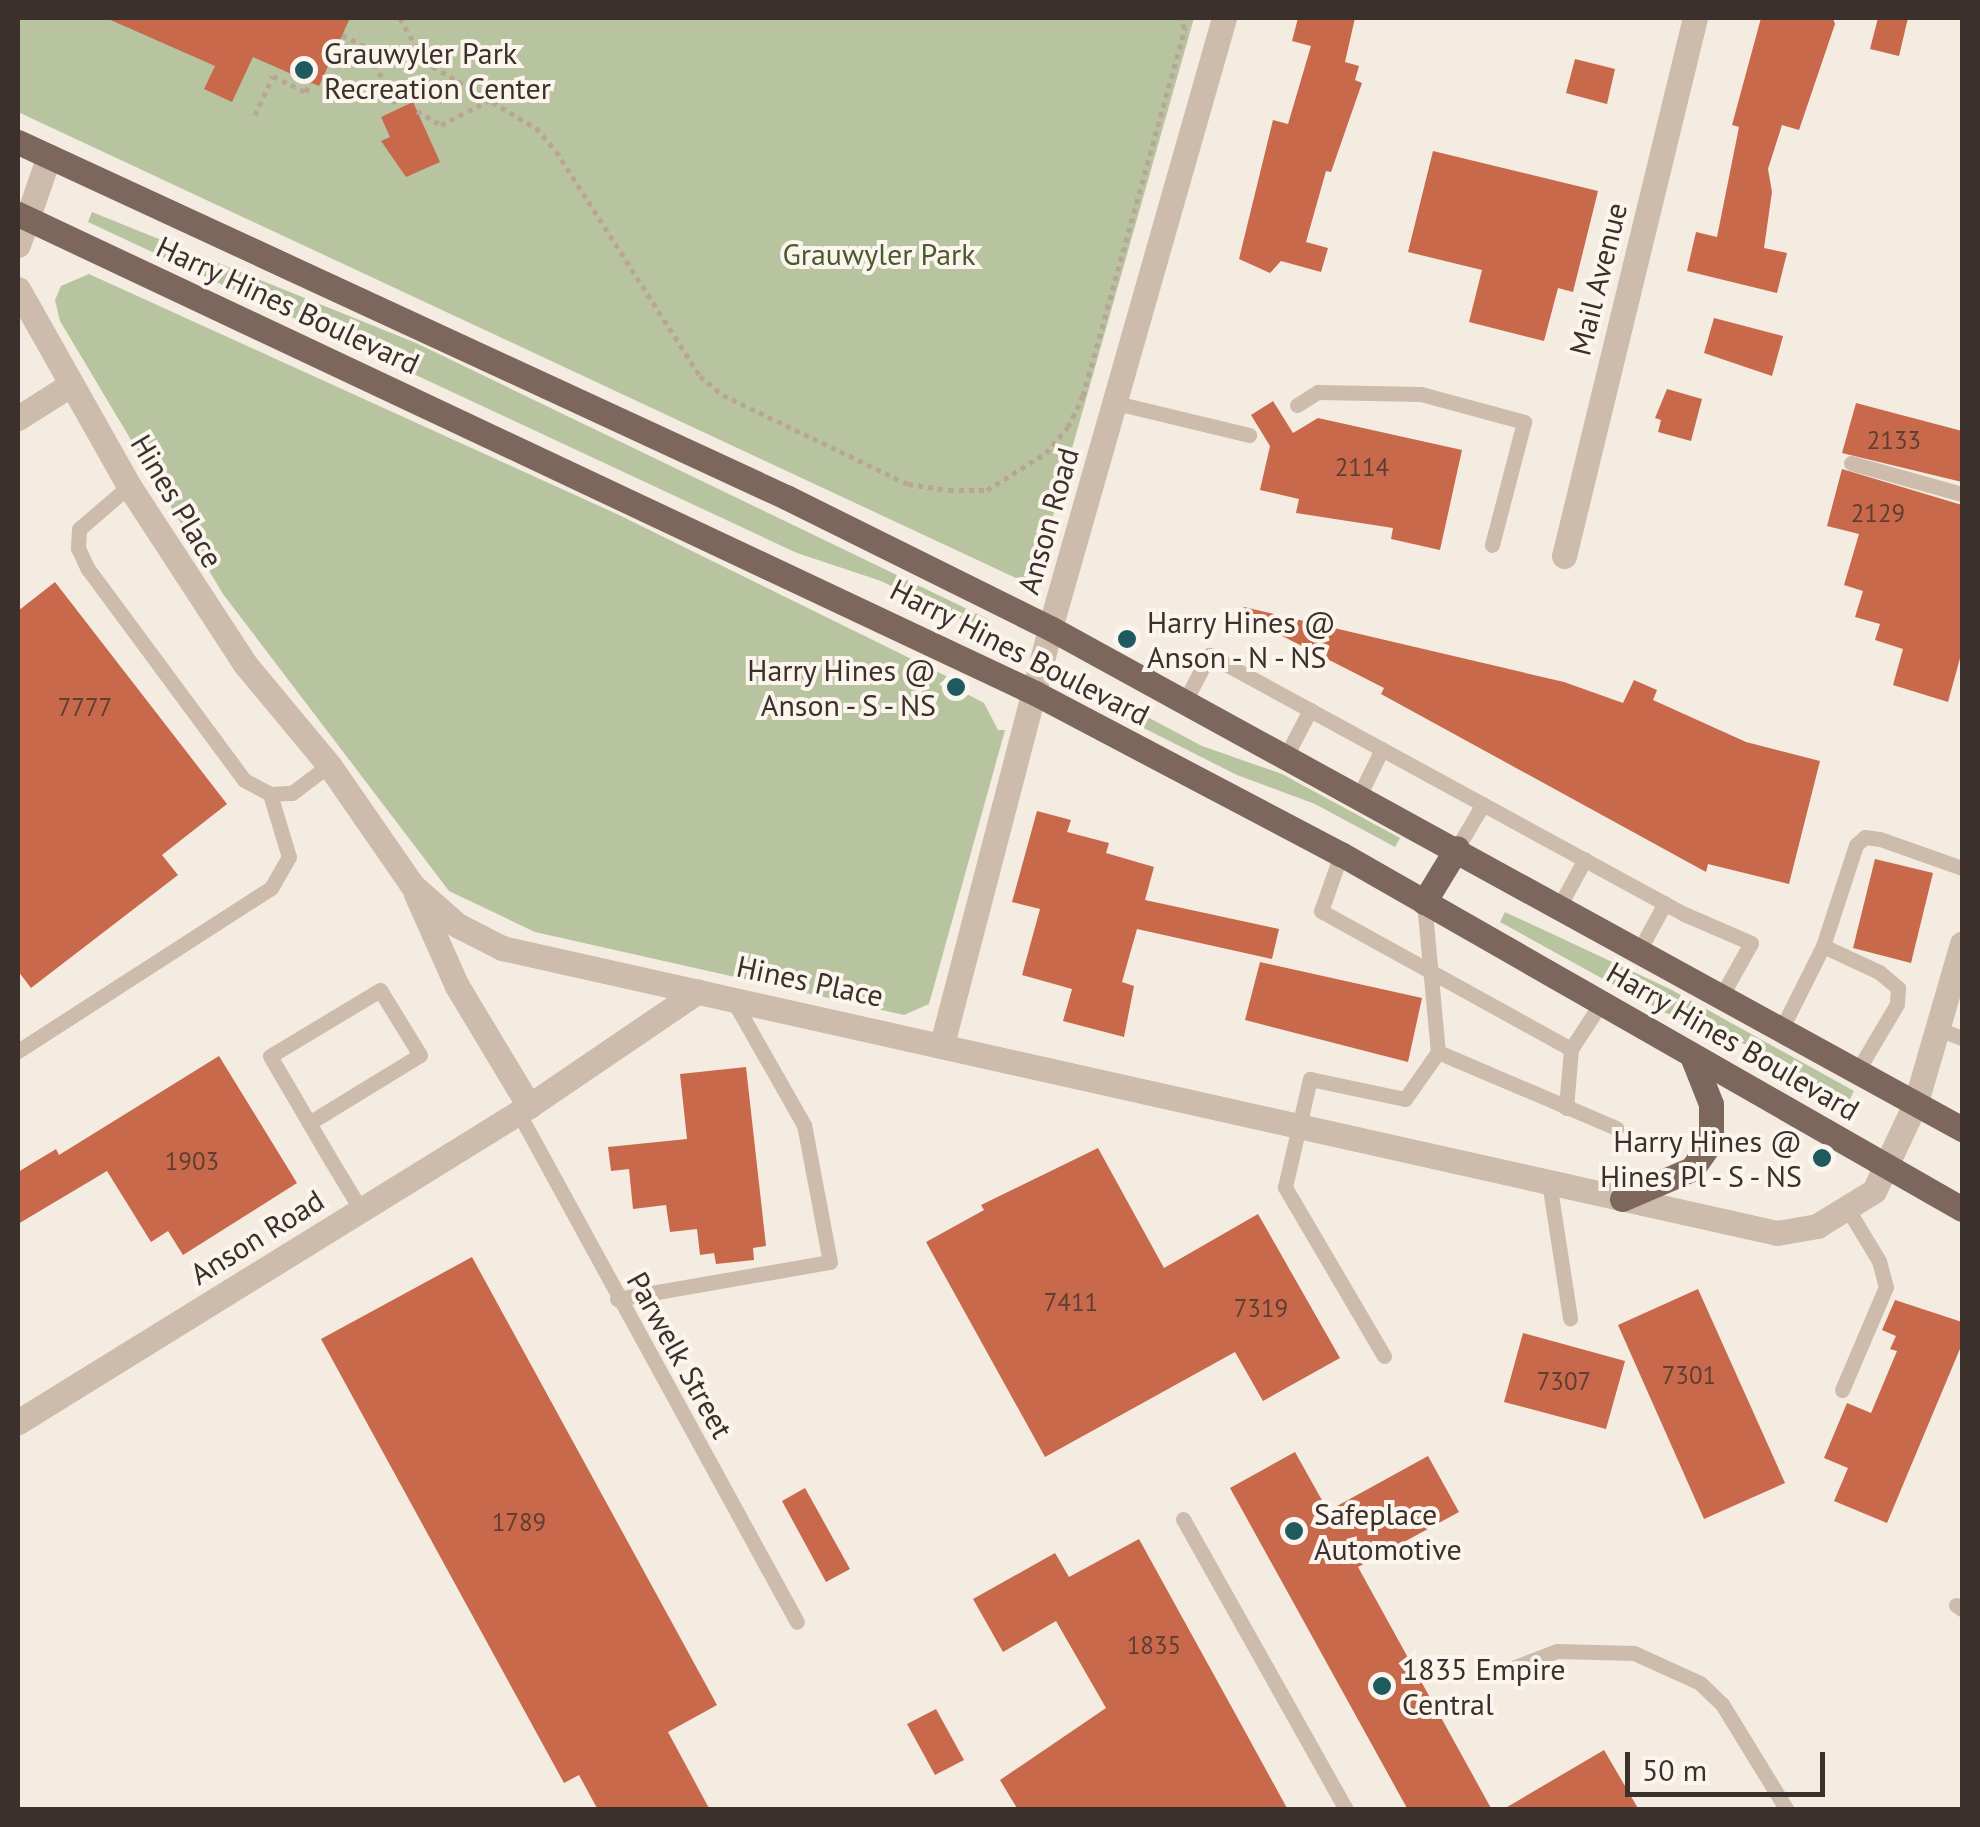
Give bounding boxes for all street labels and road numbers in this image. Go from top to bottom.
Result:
street label: Mail Avenue [1562,198,1634,360]
street label: Harry Hines Boulevard [150,228,426,382]
street label: Hines Place [123,428,231,574]
street label: Anson Road [1010,444,1086,598]
street label: Harry Hines Boulevard [884,571,1156,733]
street label: Hines Place [733,948,887,1014]
street label: Harry Hines Boulevard [1600,954,1866,1128]
street label: Anson Road [184,1182,330,1292]
street label: Parwelk Street [619,1265,741,1445]

